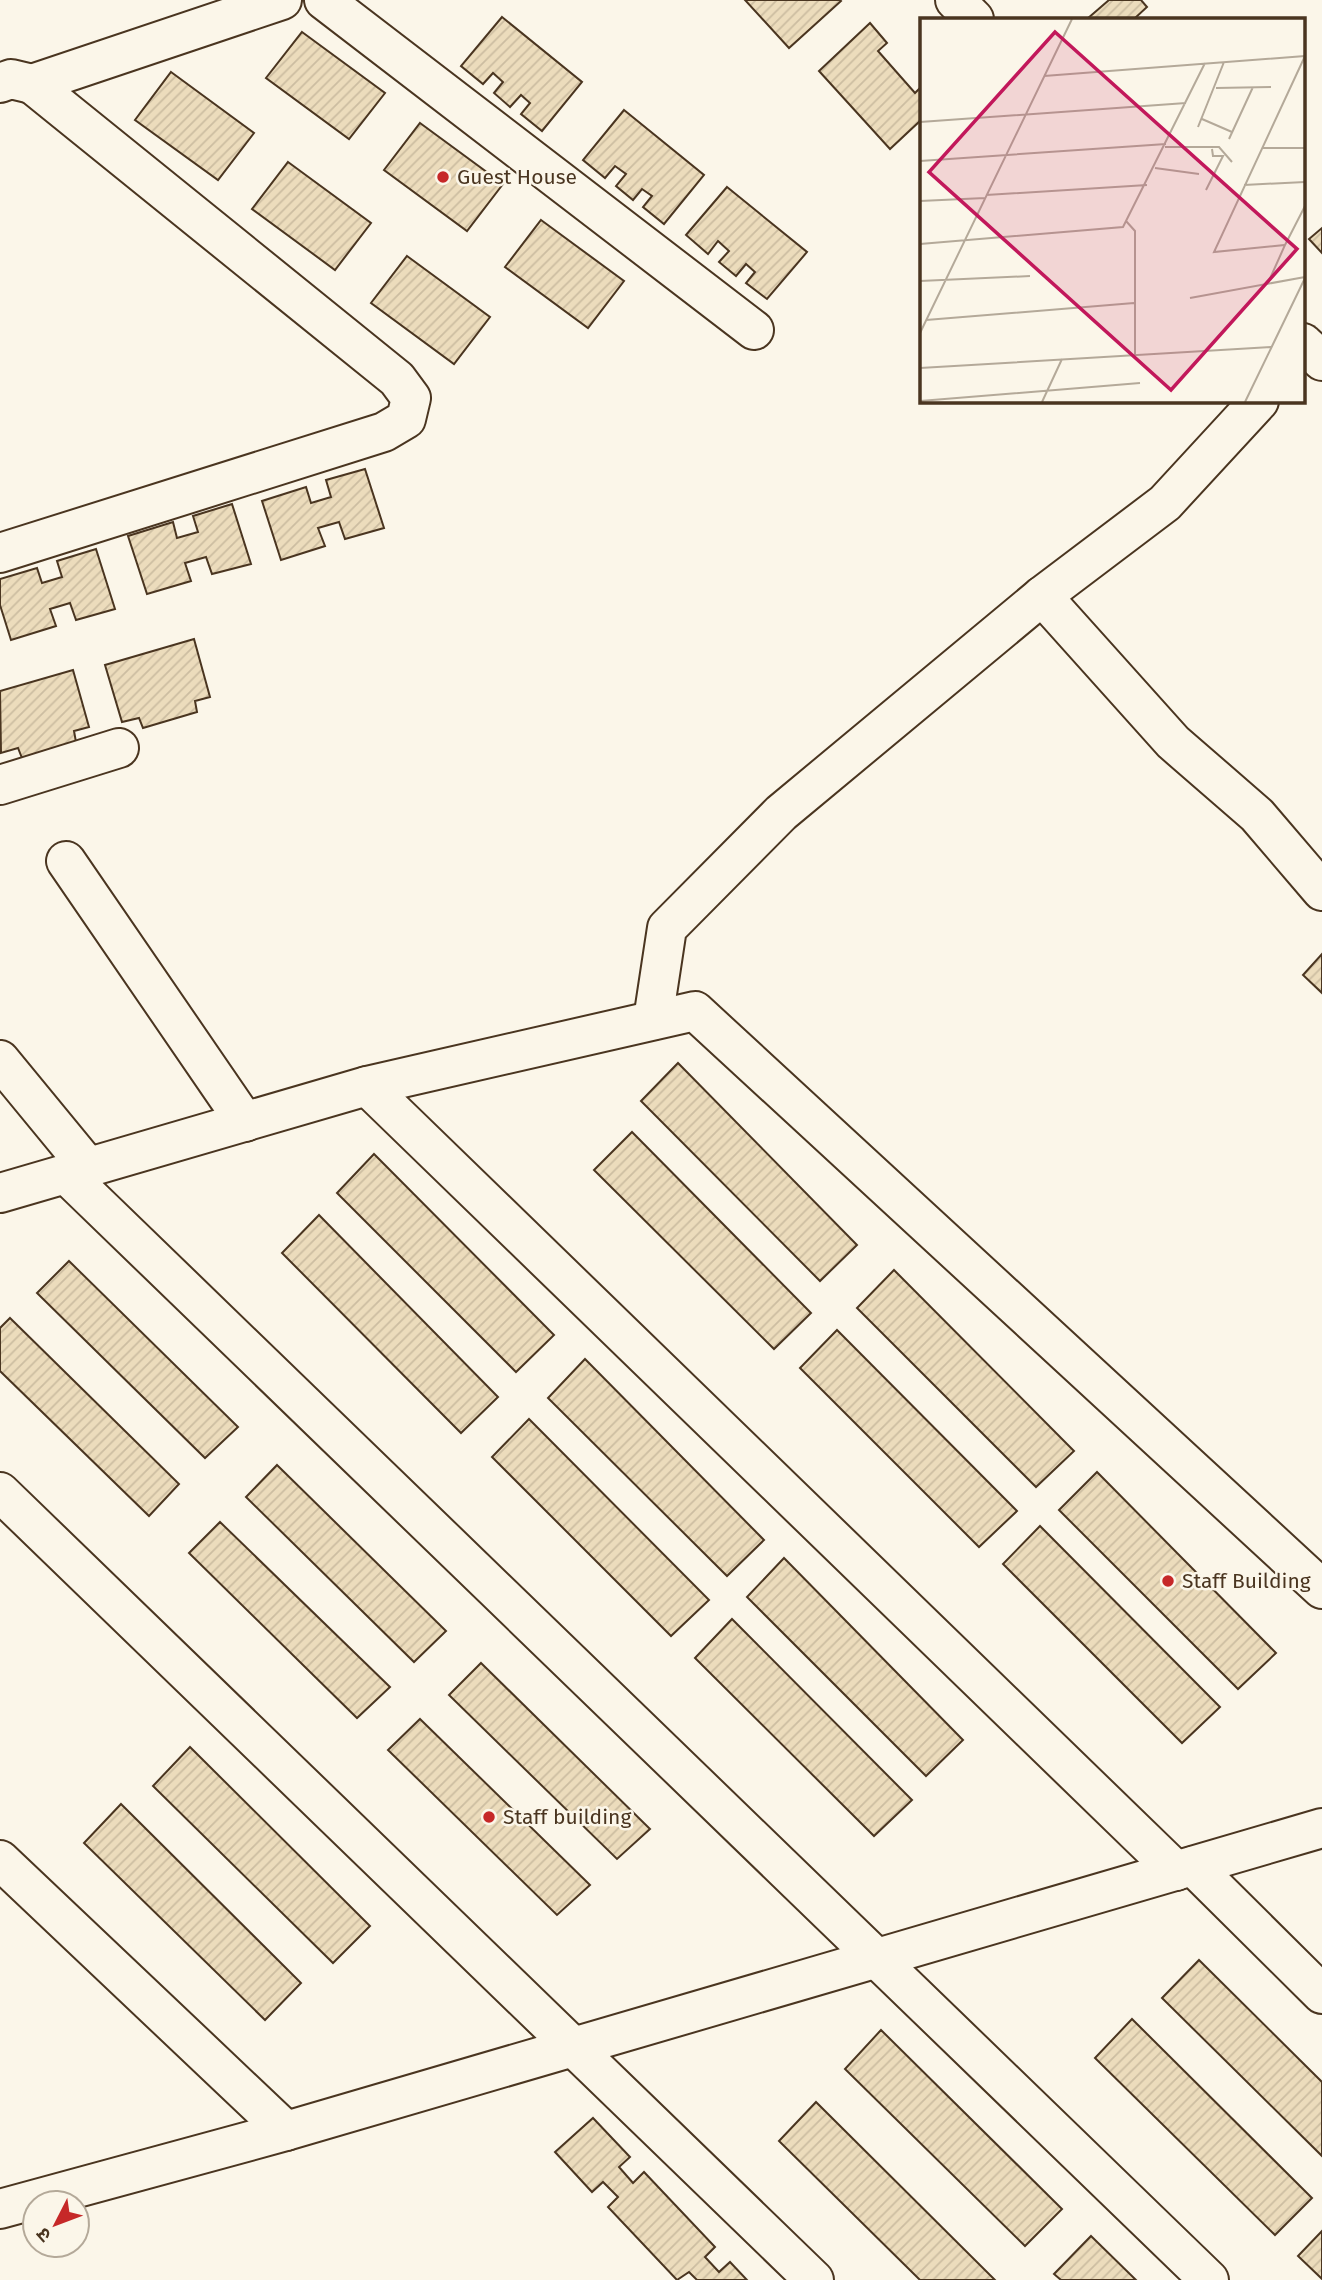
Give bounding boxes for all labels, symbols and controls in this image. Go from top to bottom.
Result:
inset map [920,18,1304,402]
place label: Guest House [457,164,577,190]
marker: Guest House [435,169,451,185]
place label: Staff Building [1182,1568,1311,1594]
marker: Staff Building [1160,1573,1176,1589]
place label: Staff building [503,1804,631,1830]
marker: Staff building [481,1809,497,1825]
north arrow [21,2189,91,2259]
text: उ [31,2223,56,2247]

